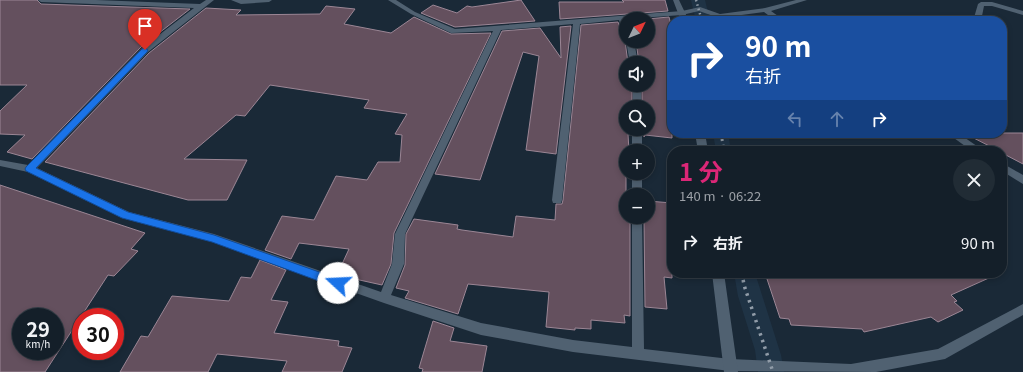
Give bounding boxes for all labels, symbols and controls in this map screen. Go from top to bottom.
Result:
pin [128,9,162,50]
north arrow [619,12,655,48]
map controls [619,12,655,224]
icon: arrive [134,15,156,37]
text: 90 m [745,25,811,65]
icon: right [679,32,731,84]
button: sound [619,56,655,92]
text: 右折 [745,62,781,88]
button: search [619,100,655,136]
icon: left [784,108,806,130]
icon: ahead [826,108,848,130]
icon: right [868,108,890,130]
button: + [619,144,655,180]
text: 1 分 [679,153,723,188]
button: close [953,159,995,201]
text: 140 m · 06:22 [679,186,761,205]
button: − [619,188,655,224]
icon: right [679,231,701,253]
text: 右折 [713,232,743,253]
text: 90 m [961,232,995,253]
position arrow [317,262,359,304]
speed limit sign: 30 [72,308,124,360]
text: 29 [26,314,50,343]
text: km/h [26,336,50,351]

